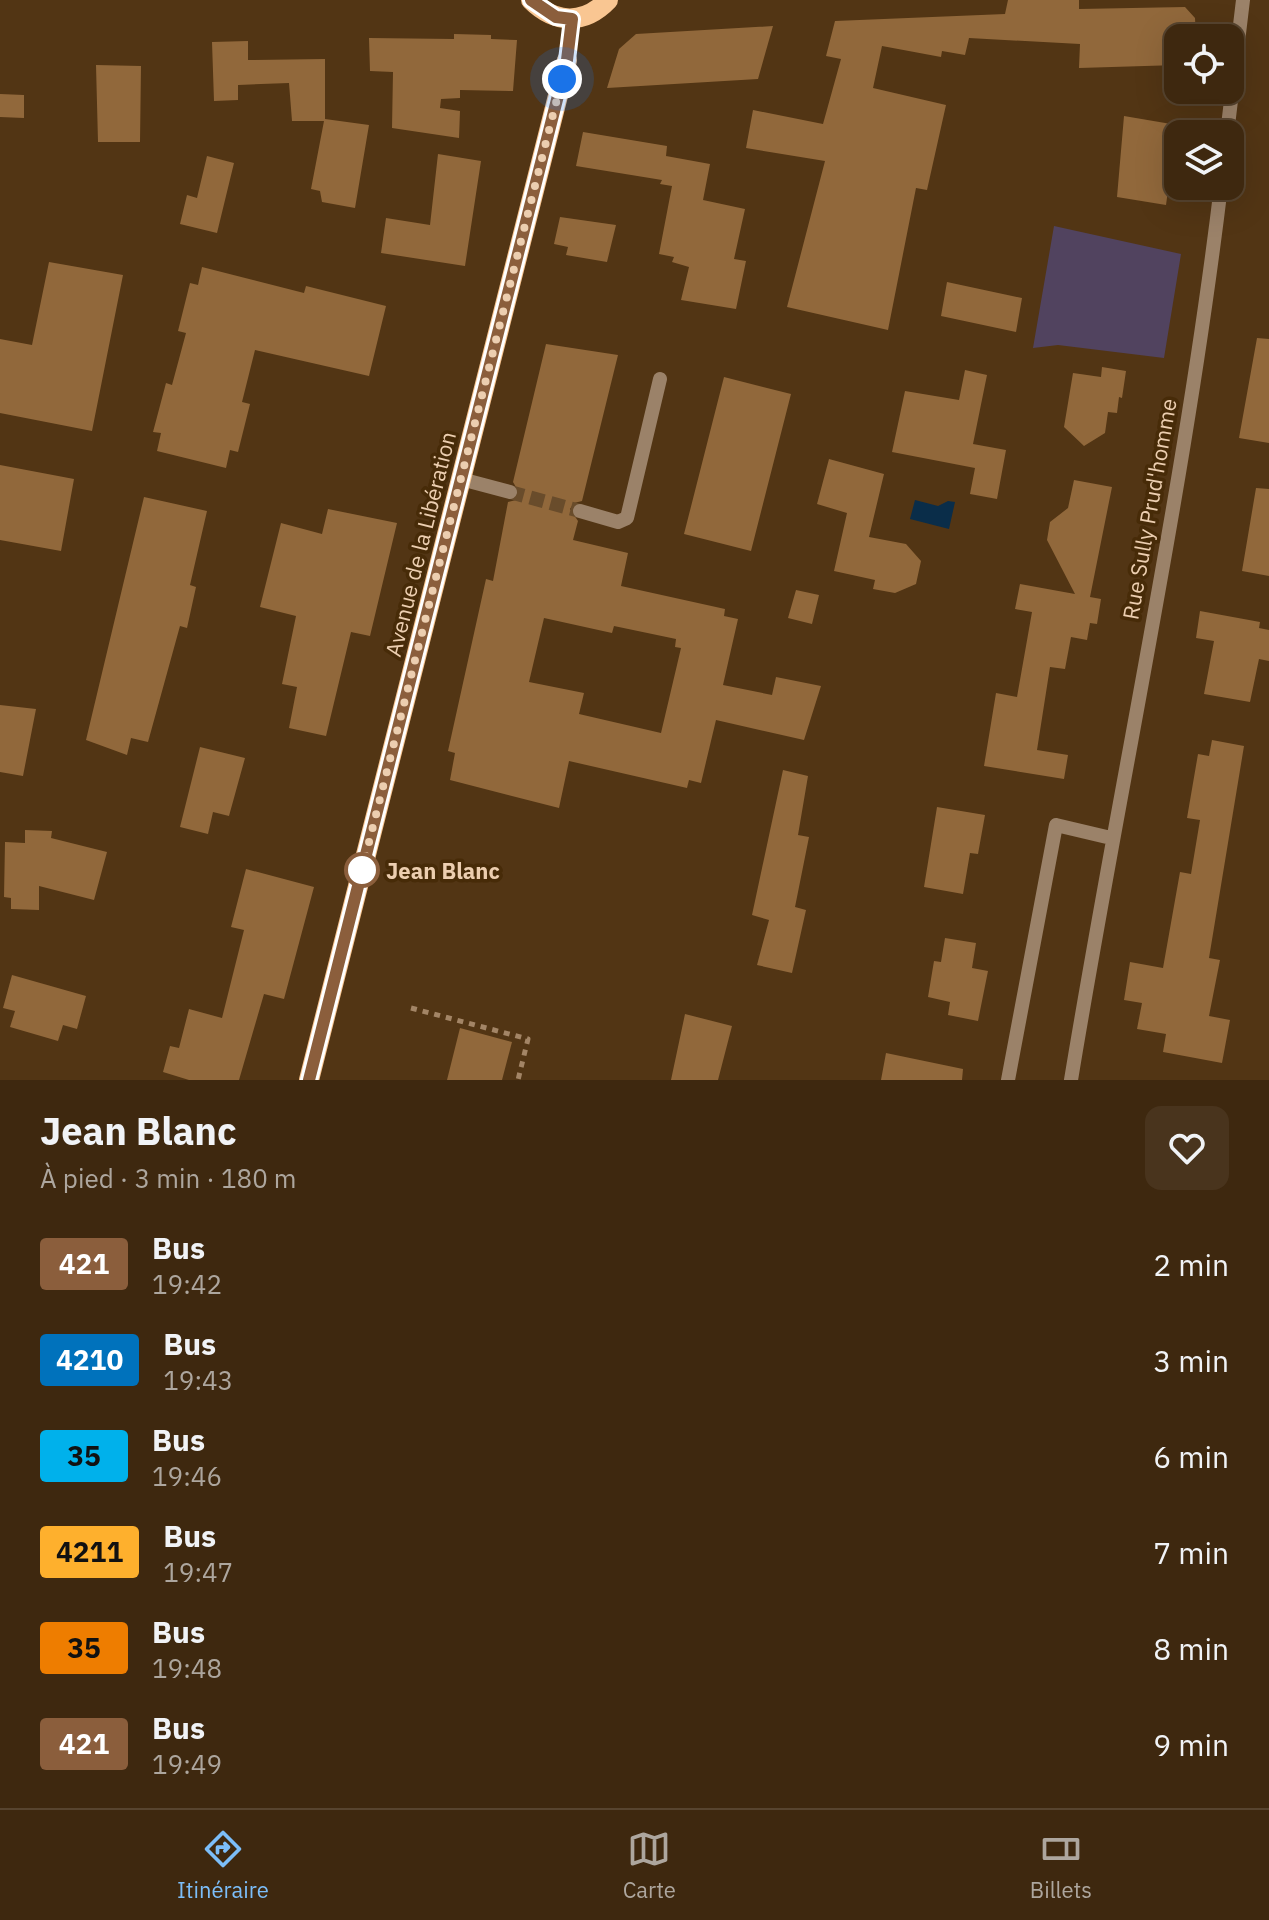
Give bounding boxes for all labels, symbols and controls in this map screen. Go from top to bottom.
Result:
map controls [1164,24,1244,200]
button: locate [1164,24,1244,104]
your location [542,59,582,99]
button: layers [1164,120,1244,200]
street label: Rue Sully Prud'homme [1115,396,1183,622]
street label: Avenue de la Libération [378,429,462,659]
marker: Jean Blanc [345,853,379,887]
place label: Jean Blanc [386,856,500,885]
text: Jean Blanc [40,1106,237,1155]
button: heart [1145,1106,1229,1190]
text: À pied · 3 min · 180 m [40,1161,297,1195]
text: Bus [152,1228,205,1267]
text: 421 [59,1245,109,1282]
text: 2 min [1153,1245,1229,1284]
text: 19:42 [152,1267,222,1301]
text: Bus [163,1324,216,1363]
text: 4210 [56,1341,123,1378]
text: 3 min [1153,1341,1229,1380]
text: 19:43 [163,1363,233,1397]
text: Bus [152,1420,205,1459]
text: 35 [67,1437,101,1474]
text: 6 min [1153,1437,1229,1476]
text: 19:46 [152,1459,222,1493]
text: Bus [163,1516,216,1555]
text: 4211 [56,1533,123,1570]
text: 7 min [1153,1533,1229,1572]
text: 19:47 [163,1555,233,1589]
text: Bus [152,1612,205,1651]
text: 35 [67,1629,101,1666]
text: 8 min [1153,1629,1229,1668]
text: 19:48 [152,1651,222,1685]
text: Bus [152,1708,205,1747]
text: 421 [59,1725,109,1762]
text: 9 min [1153,1725,1229,1764]
text: 19:49 [152,1747,222,1781]
tab: Itinéraire [177,1827,269,1904]
tab: Carte [623,1827,676,1904]
tab: Billets [1030,1827,1092,1904]

